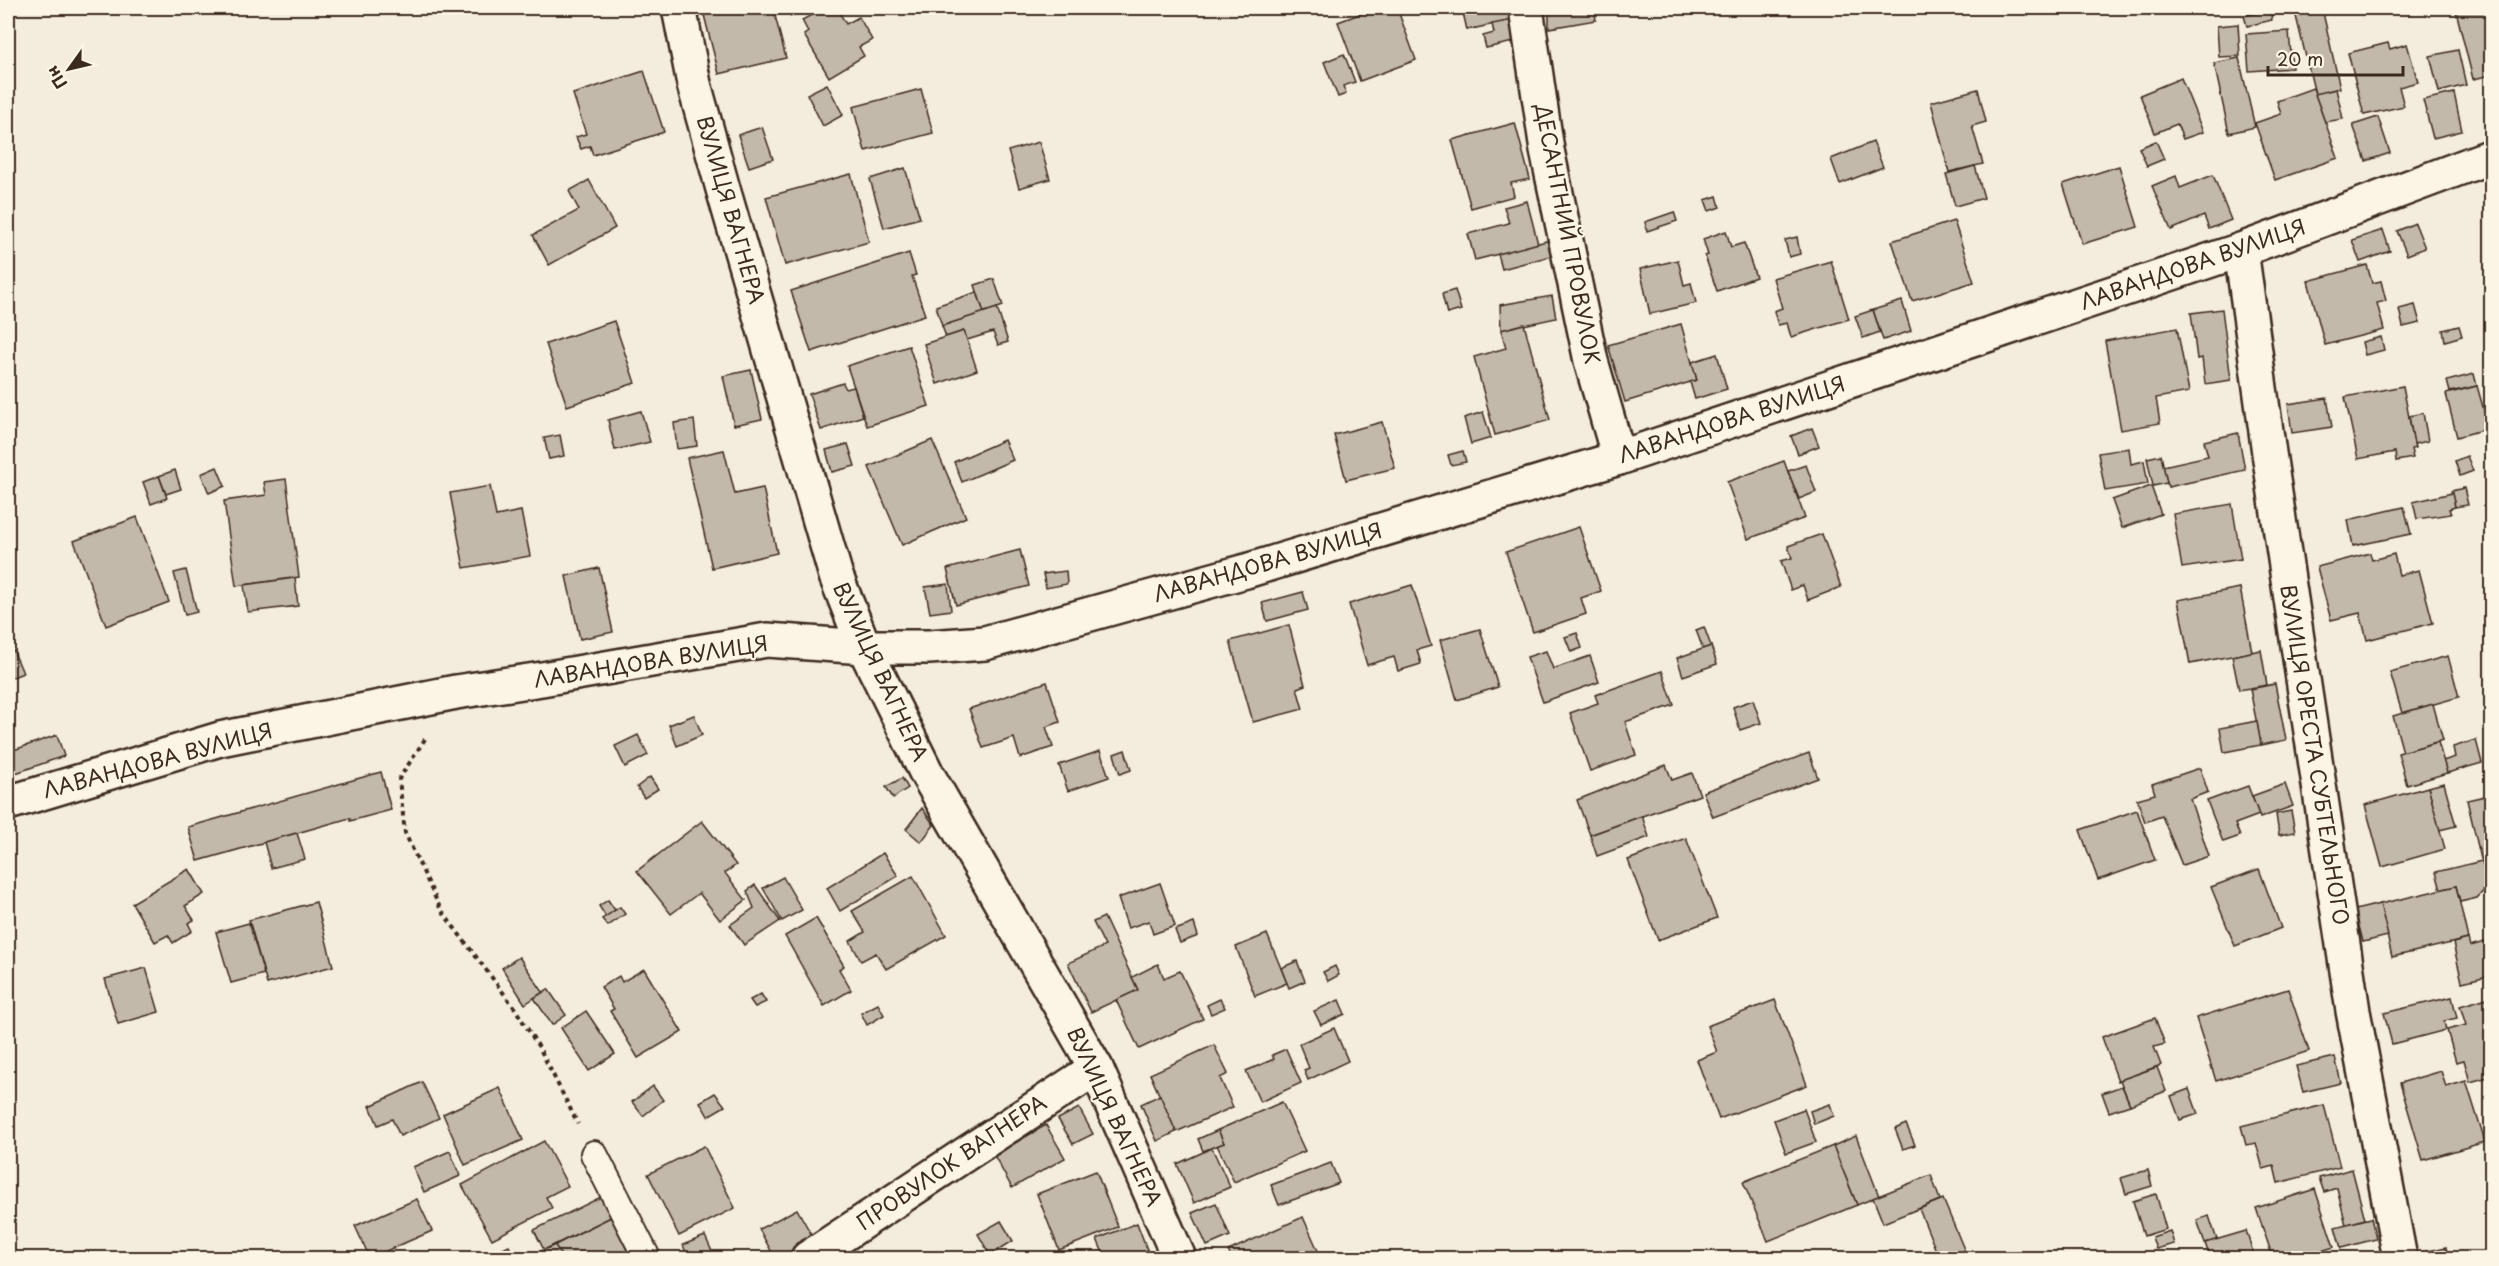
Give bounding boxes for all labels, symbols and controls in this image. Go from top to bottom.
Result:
north arrow [39,39,99,99]
scale bar [2268,39,2403,77]
text: 20 m [2277,45,2323,72]
text: Пн [39,62,72,94]
street label: ДЕСАНТНИЙ ПРОВУЛОК [1528,100,1610,366]
street label: ВУЛИЦЯ ВАГНЕРА [690,111,774,307]
street label: ЛАВАНДОВА ВУЛИЦЯ [2075,209,2309,317]
street label: ЛАВАНДОВА ВУЛИЦЯ [1614,366,1849,470]
street label: ЛАВАНДОВА ВУЛИЦЯ [1149,513,1386,609]
street label: ВУЛИЦЯ ВАГНЕРА [826,576,937,766]
street label: ВУЛИЦЯ ОРЕСТА СУБТЕЛЬНОГО [2273,582,2359,927]
street label: ЛАВАНДОВА ВУЛИЦЯ [531,626,770,694]
street label: ЛАВАНДОВА ВУЛИЦЯ [39,713,276,805]
street label: ВУЛИЦЯ ВАГНЕРА [1060,1021,1171,1211]
street label: ПРОВУЛОК ВАГНЕРА [849,1086,1052,1237]

